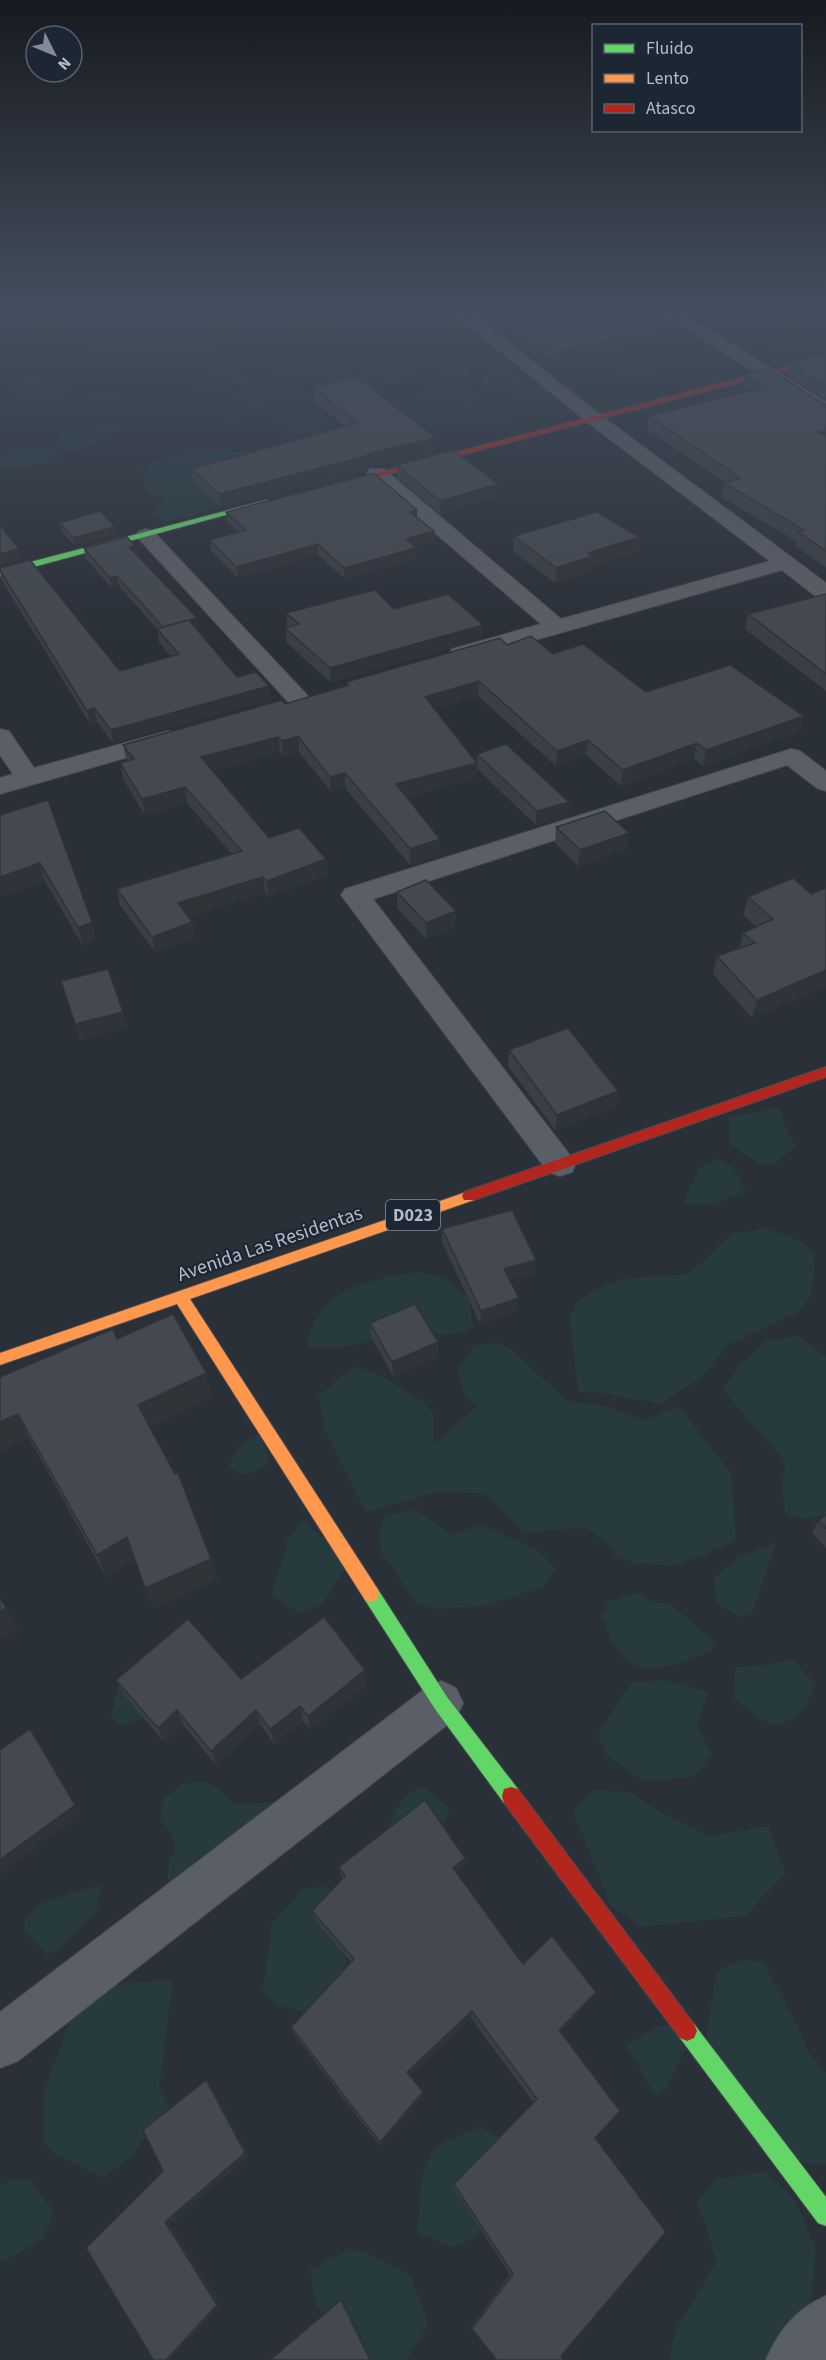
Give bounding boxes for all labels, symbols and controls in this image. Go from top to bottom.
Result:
north arrow [24,24,84,84]
legend [592,24,802,132]
text: Fluido [646,36,693,61]
text: N [53,52,76,75]
text: Lento [646,66,689,91]
text: Atasco [646,96,695,121]
street label: Avenida Las Residentas [174,1199,366,1289]
road number: D023 [386,1200,440,1230]

